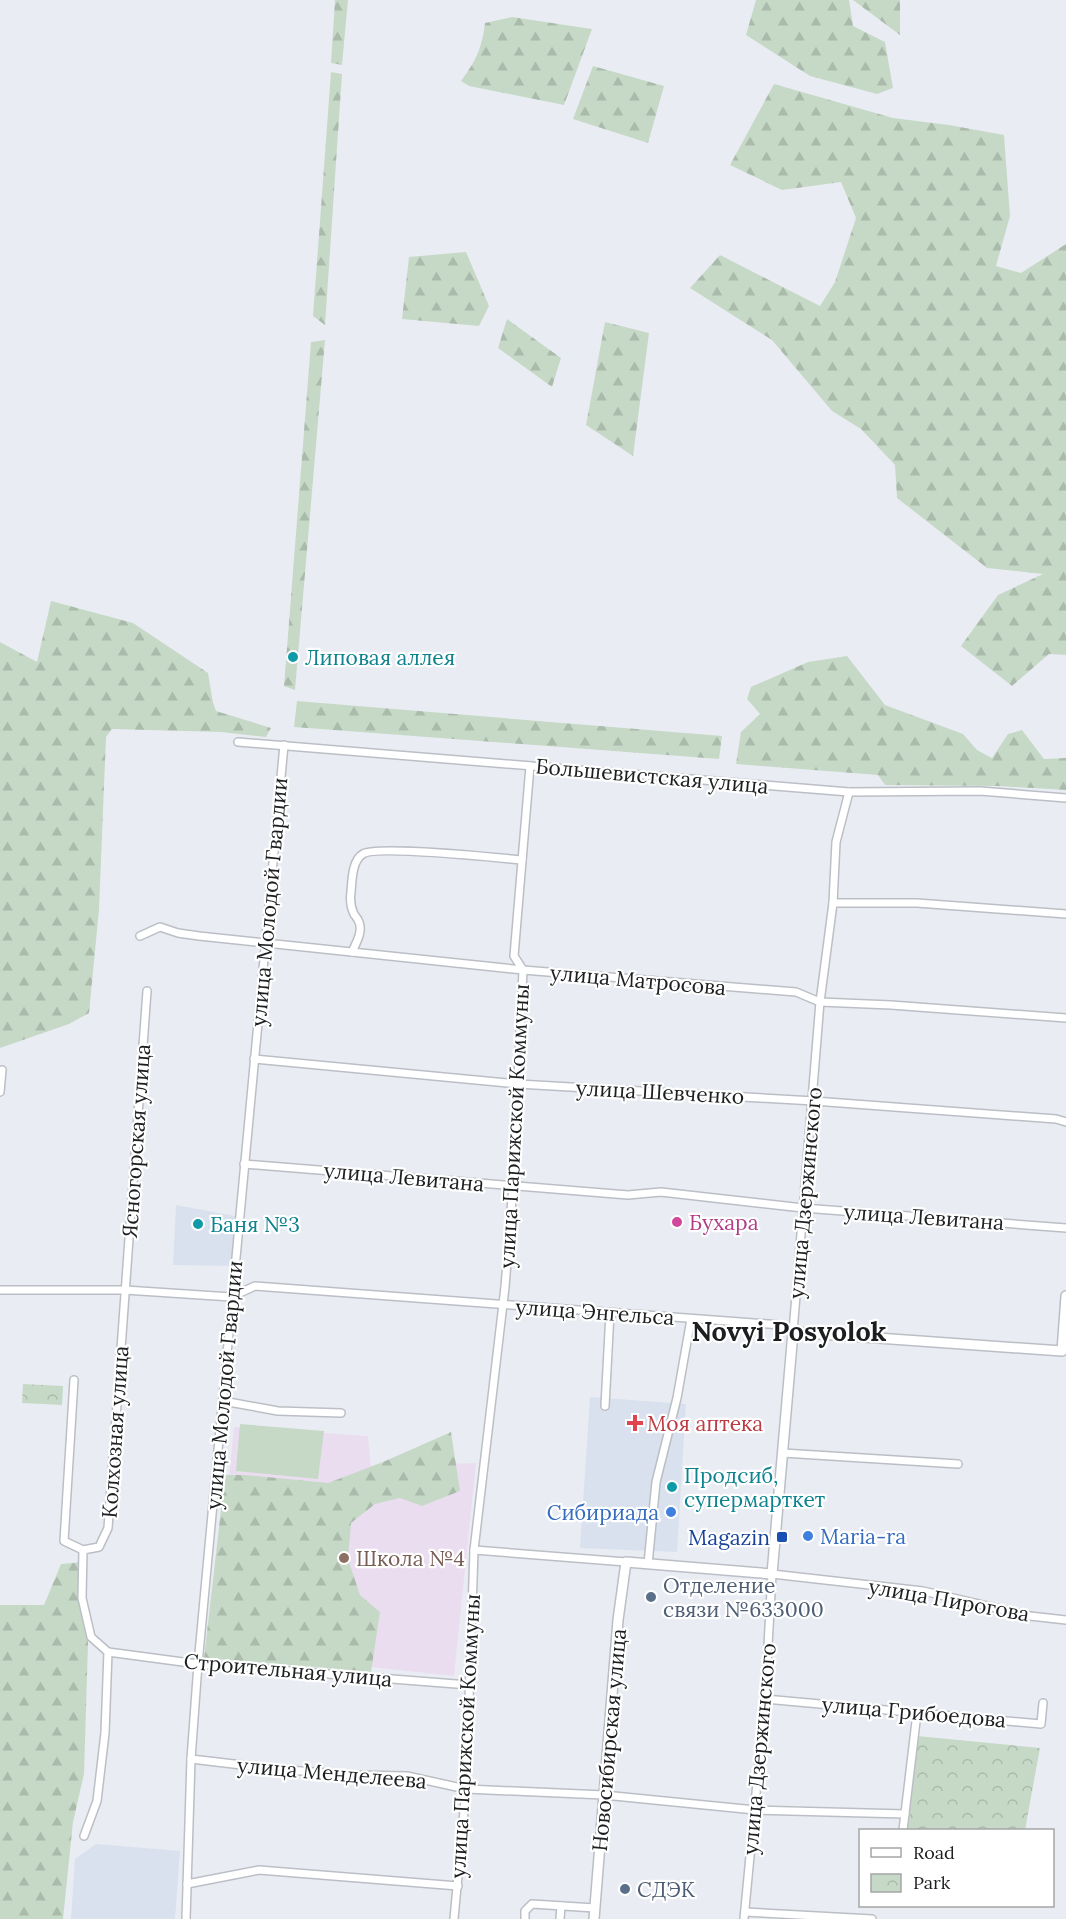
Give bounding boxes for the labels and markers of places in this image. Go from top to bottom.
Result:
place label: Липовая аллея [305,644,455,671]
marker: Липовая аллея [286,650,300,664]
place label: Бухара [689,1209,759,1236]
place label: Баня №3 [210,1211,300,1238]
marker: Бухара [670,1215,684,1229]
marker: Баня №3 [191,1217,205,1231]
place label: Моя аптека [647,1410,763,1437]
marker: Моя аптека [628,1416,642,1430]
place label: Продсиб, супермарткет [684,1462,825,1513]
marker: Продсиб, супермарткет [665,1480,679,1494]
place label: Сибириада [547,1499,659,1526]
marker: Сибириада [664,1505,678,1519]
place label: Maria-ra [820,1523,906,1550]
place label: Magazin [688,1524,770,1551]
marker: Maria-ra [801,1529,815,1543]
marker: Magazin [775,1530,789,1544]
place label: Школа №4 [356,1545,465,1572]
marker: Школа №4 [337,1551,351,1565]
place label: Отделение связи №633000 [663,1572,824,1623]
marker: Отделение связи №633000 [644,1590,658,1604]
place label: СДЭК [637,1876,696,1903]
marker: СДЭК [618,1882,632,1896]

